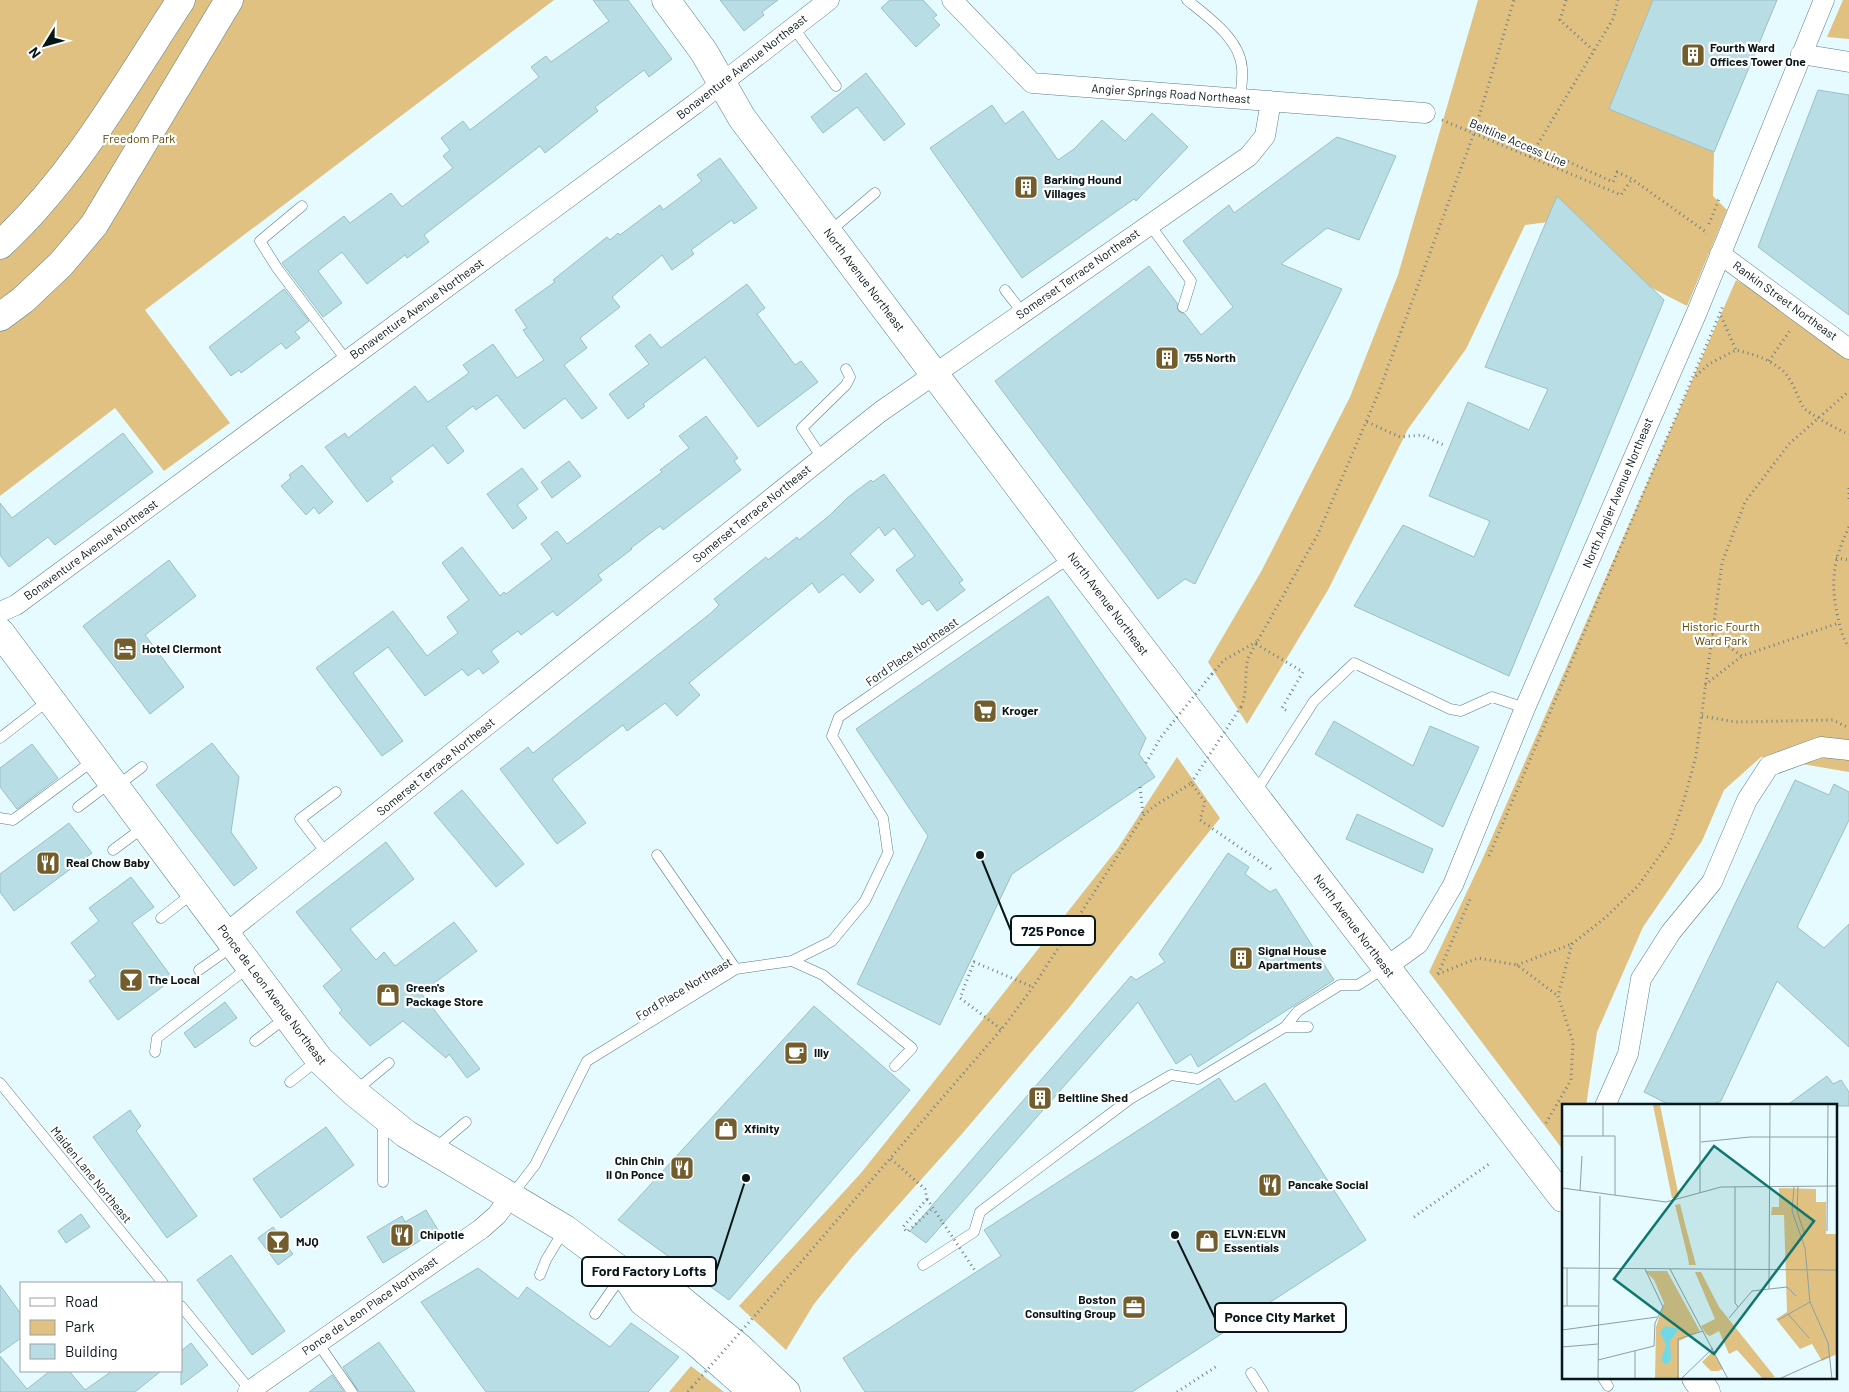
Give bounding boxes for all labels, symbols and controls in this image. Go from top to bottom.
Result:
street label: Bonaventure Avenue Northeast [673,11,809,122]
north arrow [20,20,70,70]
place label: Fourth Ward Offices Tower One [1710,40,1806,68]
building icon: Fourth Ward Offices Tower One [1680,42,1706,68]
text: N [25,44,44,62]
street label: Angier Springs Road Northeast [1091,80,1251,106]
street label: Beltline Access Line [1468,115,1569,169]
park label: Freedom Park [103,131,175,145]
place label: Barking Hound Villages [1044,172,1122,200]
building icon: Barking Hound Villages [1013,174,1039,200]
street label: North Avenue Northeast [821,225,908,334]
street label: Somerset Terrace Northeast [1013,225,1142,321]
street label: Bonaventure Avenue Northeast [347,255,486,361]
street label: Rankin Street Northeast [1731,258,1840,343]
building icon: 755 North [1154,345,1180,371]
place label: 755 North [1184,350,1236,364]
street label: North Angier Avenue Northeast [1579,415,1655,570]
street label: Somerset Terrace Northeast [690,461,813,565]
street label: Bonaventure Avenue Northeast [21,496,160,602]
street label: North Avenue Northeast [1065,549,1152,658]
street label: Ford Place Northeast [862,614,960,688]
park label: Historic Fourth Ward Park [1682,619,1760,647]
hotel icon: Hotel Clermont [112,636,138,662]
place label: Hotel Clermont [142,641,222,655]
supermarket icon: Kroger [972,698,998,724]
place label: Kroger [1002,703,1039,717]
street label: Somerset Terrace Northeast [374,714,497,818]
restaurant icon: Real Chow Baby [35,850,61,876]
place label: Real Chow Baby [66,855,150,869]
street label: North Avenue Northeast [1311,871,1398,980]
callout: 725 Ponce [1011,916,1095,945]
street label: Ponce de Leon Avenue Northeast [215,922,330,1067]
text: 725 Ponce [1021,922,1085,939]
place label: Signal House Apartments [1258,943,1327,971]
building icon: Signal House Apartments [1228,945,1254,971]
street label: Ford Place Northeast [633,954,734,1022]
bar icon: The Local [118,967,144,993]
place label: The Local [148,972,200,986]
place label: Green's Package Store [406,980,484,1008]
shop icon: Green's Package Store [375,982,401,1008]
cafe icon: Illy [783,1040,809,1066]
place label: Illy [814,1045,829,1059]
building icon: Beltline Shed [1027,1085,1053,1111]
place label: Beltline Shed [1058,1090,1128,1104]
inset map [1562,1104,1836,1380]
shop icon: Xfinity [713,1116,739,1142]
place label: Xfinity [744,1121,780,1135]
street label: Maiden Lane Northeast [48,1123,135,1226]
place label: Chin Chin II On Ponce [606,1153,664,1181]
restaurant icon: Chin Chin II On Ponce [669,1155,695,1181]
restaurant icon: Pancake Social [1257,1172,1283,1198]
place label: Pancake Social [1288,1177,1368,1191]
restaurant icon: Chipotle [389,1222,415,1248]
place label: ELVN:ELVN Essentials [1224,1226,1286,1254]
place label: Chipotle [420,1227,465,1241]
shop icon: ELVN:ELVN Essentials [1194,1228,1220,1254]
bar icon: MJQ [265,1229,291,1255]
place label: MJQ [296,1234,319,1248]
street label: Ponce de Leon Place Northeast [299,1253,440,1357]
callout: Ford Factory Lofts [582,1257,716,1286]
text: Ford Factory Lofts [592,1262,706,1279]
legend [20,1282,182,1372]
text: Road [65,1292,98,1310]
place label: Boston Consulting Group [1025,1292,1116,1320]
office icon: Boston Consulting Group [1121,1294,1147,1320]
callout: Ponce City Market [1215,1303,1346,1332]
text: Ponce City Market [1225,1308,1335,1325]
text: Park [65,1317,95,1335]
text: Building [65,1342,118,1360]

